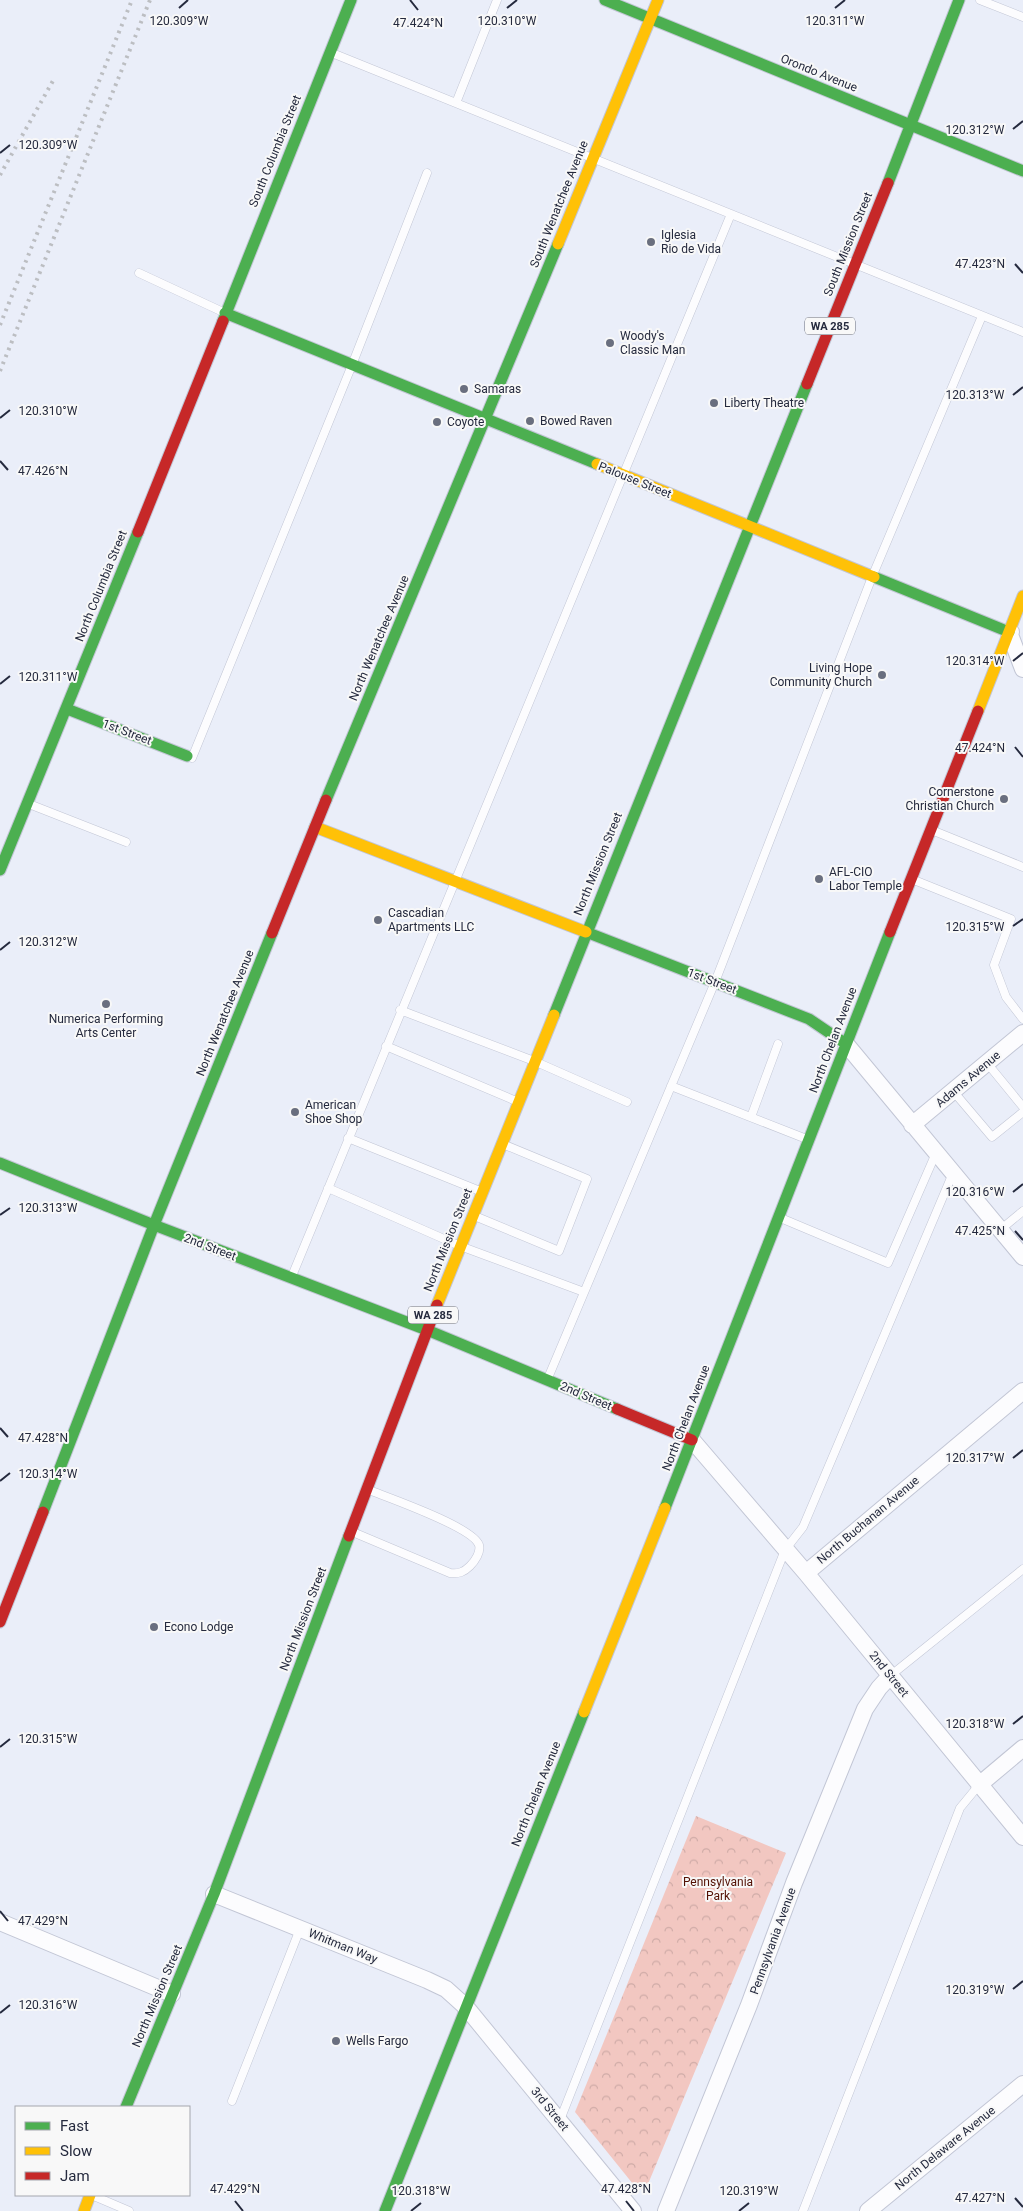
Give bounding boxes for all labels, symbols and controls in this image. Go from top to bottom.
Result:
text: 120.309°W [150,14,209,28]
text: 120.310°W [478,14,537,28]
text: 120.311°W [806,14,865,28]
text: 47.424°N [393,16,443,30]
street label: Orondo Avenue [779,51,859,95]
street label: South Columbia Street [246,93,304,209]
text: 120.312°W [946,123,1005,137]
text: 120.309°W [19,138,78,152]
street label: South Wenatchee Avenue [527,138,591,270]
street label: South Mission Street [821,190,875,298]
place label: Iglesia Rio de Vida [661,228,721,256]
marker: Iglesia Rio de Vida [645,236,657,248]
text: 47.423°N [955,257,1005,271]
road number: WA 285 [805,318,855,334]
place label: Woody's Classic Man [620,329,685,357]
marker: Woody's Classic Man [604,337,616,349]
place label: Samaras [474,382,521,396]
marker: Samaras [458,383,470,395]
text: 120.313°W [946,388,1005,402]
place label: Liberty Theatre [724,396,804,410]
marker: Liberty Theatre [708,397,720,409]
text: 120.310°W [19,404,78,418]
place label: Bowed Raven [540,414,612,428]
place label: Coyote [447,415,484,429]
marker: Bowed Raven [524,415,536,427]
marker: Coyote [431,416,443,428]
street label: Palouse Street [596,459,674,501]
text: 47.426°N [18,464,68,478]
street label: North Columbia Street [72,528,130,644]
street label: North Wenatchee Avenue [346,573,412,703]
text: 120.314°W [946,654,1005,668]
place label: Living Hope Community Church [770,661,872,689]
marker: Living Hope Community Church [876,669,888,681]
text: 120.311°W [19,670,78,684]
street label: 1st Street [100,716,154,748]
text: 47.424°N [955,741,1005,755]
place label: Cornerstone Christian Church [906,785,994,813]
marker: Cornerstone Christian Church [998,793,1010,805]
street label: North Mission Street [571,810,625,918]
place label: AFL-CIO Labor Temple [829,865,902,893]
marker: AFL-CIO Labor Temple [813,873,825,885]
place label: Cascadian Apartments LLC [388,906,475,934]
marker: Cascadian Apartments LLC [372,914,384,926]
text: 120.315°W [946,920,1005,934]
text: 120.312°W [19,935,78,949]
street label: North Wenatchee Avenue [193,948,257,1078]
street label: 1st Street [685,965,739,997]
street label: North Chelan Avenue [806,985,860,1095]
marker: Numerica Performing Arts Center [100,998,112,1010]
place label: Numerica Performing Arts Center [49,1012,163,1040]
street label: Adams Avenue [933,1048,1003,1110]
place label: American Shoe Shop [305,1098,362,1126]
marker: American Shoe Shop [289,1106,301,1118]
text: 120.316°W [946,1185,1005,1199]
street label: North Mission Street [421,1186,475,1294]
text: 120.313°W [19,1201,78,1215]
text: 47.425°N [955,1224,1005,1238]
street label: 2nd Street [182,1231,238,1263]
road number: WA 285 [408,1306,458,1324]
street label: North Chelan Avenue [659,1363,713,1473]
street label: 2nd Street [558,1379,614,1413]
text: 47.428°N [18,1431,68,1445]
text: 120.317°W [946,1451,1005,1465]
text: 120.314°W [19,1467,78,1481]
street label: North Buchanan Avenue [814,1473,922,1567]
street label: North Mission Street [277,1565,329,1673]
place label: Econo Lodge [164,1620,233,1634]
marker: Econo Lodge [148,1621,160,1633]
street label: 2nd Street [866,1648,912,1700]
text: 120.318°W [946,1717,1005,1731]
text: 120.315°W [19,1732,78,1746]
street label: North Chelan Avenue [508,1739,564,1849]
park label: Pennsylvania Park [683,1875,753,1903]
street label: Pennsylvania Avenue [747,1886,799,1996]
text: 47.429°N [18,1914,68,1928]
street label: Whitman Way [306,1926,380,1966]
street label: North Mission Street [129,1943,185,2049]
text: 120.319°W [946,1983,1005,1997]
text: 120.316°W [19,1998,78,2012]
place label: Wells Fargo [346,2034,408,2048]
marker: Wells Fargo [330,2035,342,2047]
street label: 3rd Street [528,2084,572,2134]
street label: North Delaware Avenue [892,2103,998,2193]
legend [15,2106,190,2196]
text: Fast [60,2117,89,2135]
text: Slow [60,2142,92,2160]
text: Jam [60,2167,90,2185]
text: 47.429°N [210,2182,260,2196]
text: 47.428°N [601,2182,651,2196]
text: 120.318°W [392,2184,451,2198]
text: 120.319°W [720,2184,779,2198]
text: 47.427°N [955,2191,1005,2205]

